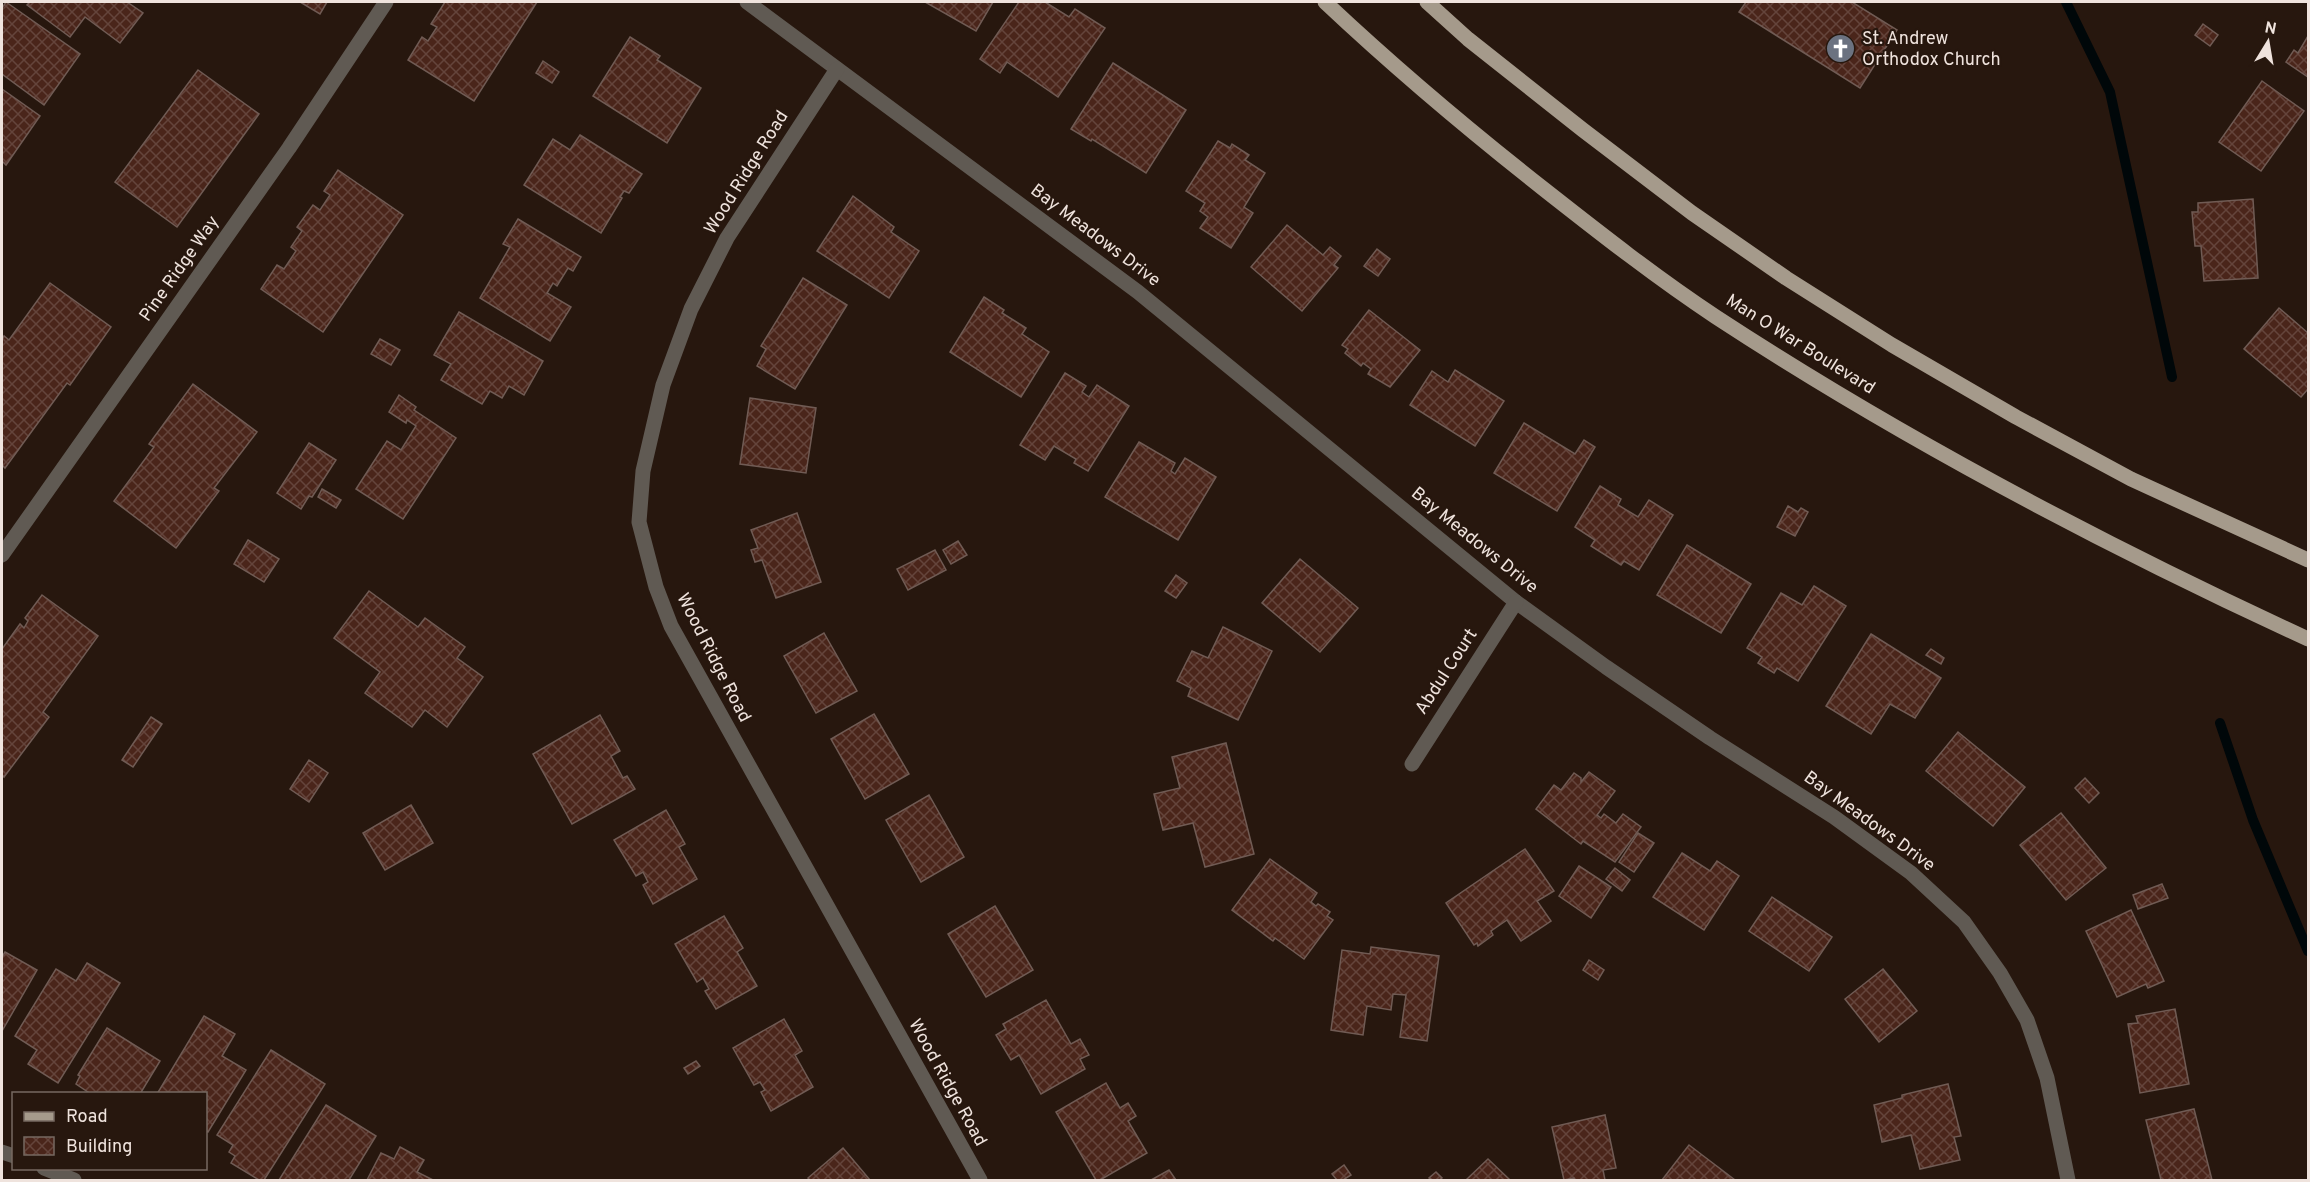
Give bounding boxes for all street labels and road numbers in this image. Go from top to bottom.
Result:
street label: Wood Ridge Road [700,107,794,239]
street label: Bay Meadows Drive [1025,180,1165,292]
street label: Pine Ridge Way [135,212,225,326]
street label: Man O War Boulevard [1721,290,1879,400]
street label: Bay Meadows Drive [1406,483,1542,599]
street label: Wood Ridge Road [671,589,755,727]
street label: Abdul Court [1411,625,1483,719]
street label: Bay Meadows Drive [1799,767,1939,877]
street label: Wood Ridge Road [903,1015,991,1151]

